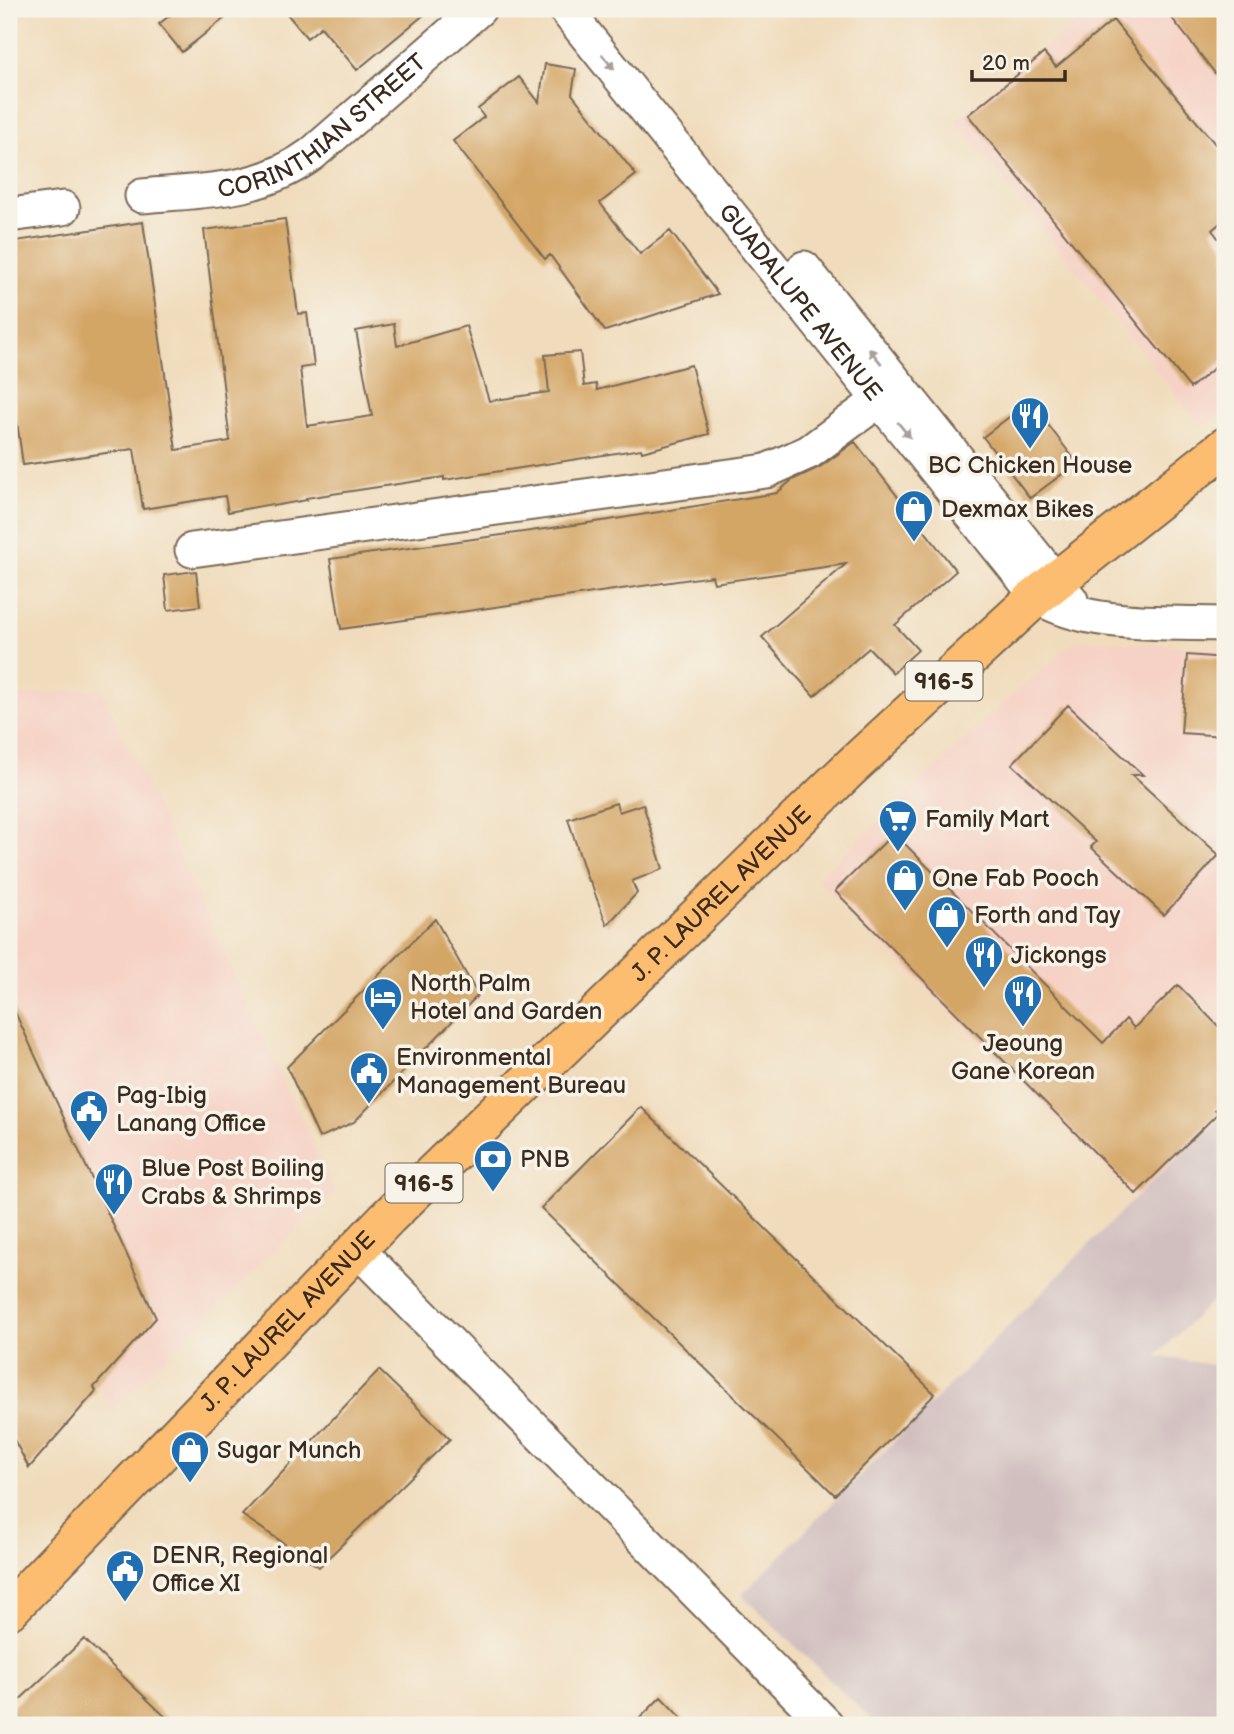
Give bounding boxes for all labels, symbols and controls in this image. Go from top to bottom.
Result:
scale bar [972,38,1064,82]
street label: CORINTHIAN STREET [216,47,433,204]
text: 20 m [982,51,1030,76]
one-way arrow [600,53,615,70]
street label: GUADALUPE AVENUE [712,198,888,407]
one-way arrow [867,348,882,366]
restaurant icon: BC Chicken House [1009,395,1051,450]
one-way arrow [896,422,911,439]
place label: BC Chicken House [928,451,1132,480]
shop icon: Dexmax Bikes [893,488,935,543]
place label: Dexmax Bikes [941,495,1094,524]
road number: 916-5 [906,662,982,701]
supermarket icon: Family Mart [877,798,919,853]
street label: J. P. LAUREL AVENUE [625,800,817,988]
place label: Family Mart [925,805,1050,834]
shop icon: One Fab Pooch [884,857,926,912]
place label: One Fab Pooch [932,864,1099,893]
shop icon: Forth and Tay [926,894,968,949]
place label: Forth and Tay [974,901,1120,930]
restaurant icon: Jickongs [963,934,1005,989]
place label: Jickongs [1011,941,1107,970]
place label: North Palm Hotel and Garden [410,969,602,1026]
restaurant icon: Jeoung Gane Korean [1002,973,1044,1028]
hotel icon: North Palm Hotel and Garden [362,976,404,1031]
place label: Jeoung Gane Korean [951,1029,1095,1086]
place label: Environmental Management Bureau [396,1043,626,1100]
public building icon: Environmental Management Bureau [348,1050,390,1105]
place label: Pag-Ibig Lanang Office [116,1081,266,1138]
public building icon: Pag-Ibig Lanang Office [68,1088,110,1143]
bank icon: PNB [472,1138,514,1193]
place label: PNB [520,1145,570,1174]
place label: Blue Post Boiling Crabs & Shrimps [141,1154,324,1211]
restaurant icon: Blue Post Boiling Crabs & Shrimps [93,1161,135,1216]
road number: 916-5 [386,1164,462,1202]
street label: J. P. LAUREL AVENUE [194,1225,381,1418]
shop icon: Sugar Munch [169,1429,211,1484]
place label: Sugar Munch [217,1436,361,1465]
place label: DENR, Regional Office XI [152,1541,328,1598]
public building icon: DENR, Regional Office XI [104,1548,146,1603]

